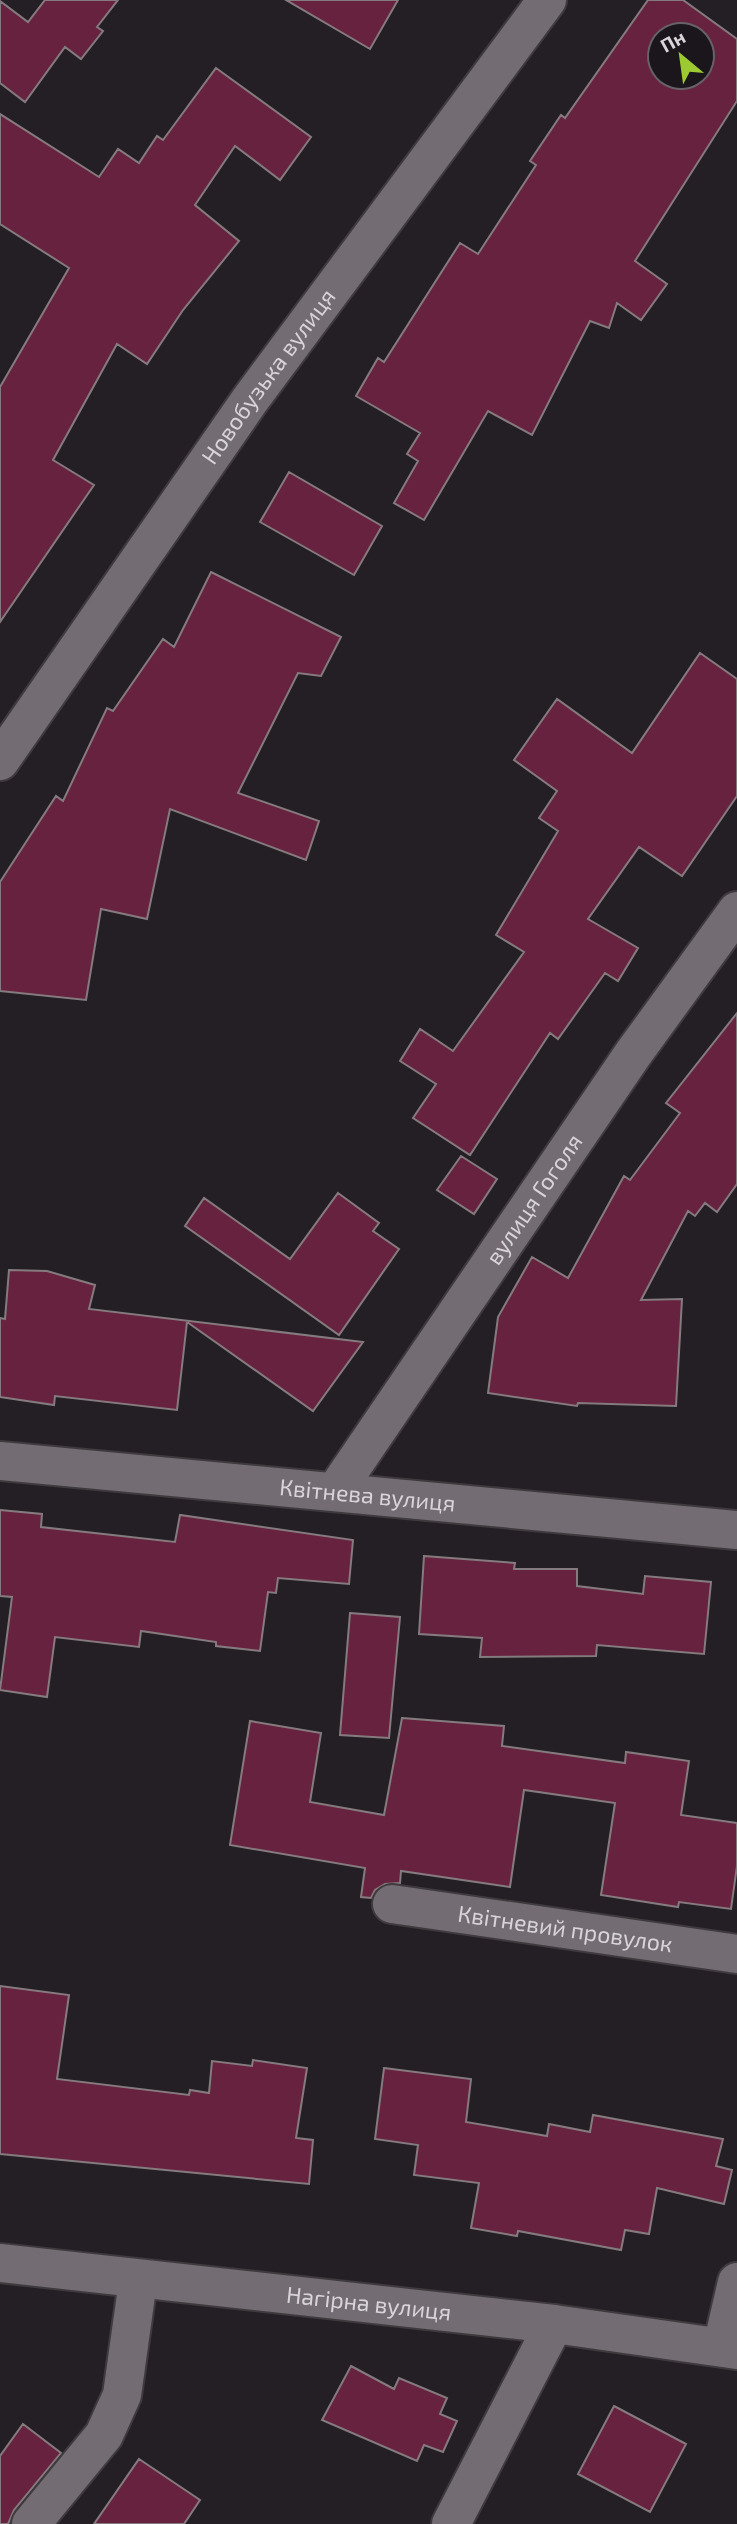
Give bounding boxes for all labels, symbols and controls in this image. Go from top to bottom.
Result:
north arrow [646,21,716,91]
text: Пн [656,25,689,57]
street label: Новобузька вулиця [195,283,341,469]
street label: вулиця Гоголя [479,1128,588,1270]
street label: Квітнева вулиця [278,1472,457,1517]
street label: Квітневий провулок [456,1899,675,1958]
street label: Нагірна вулиця [285,2280,453,2326]

